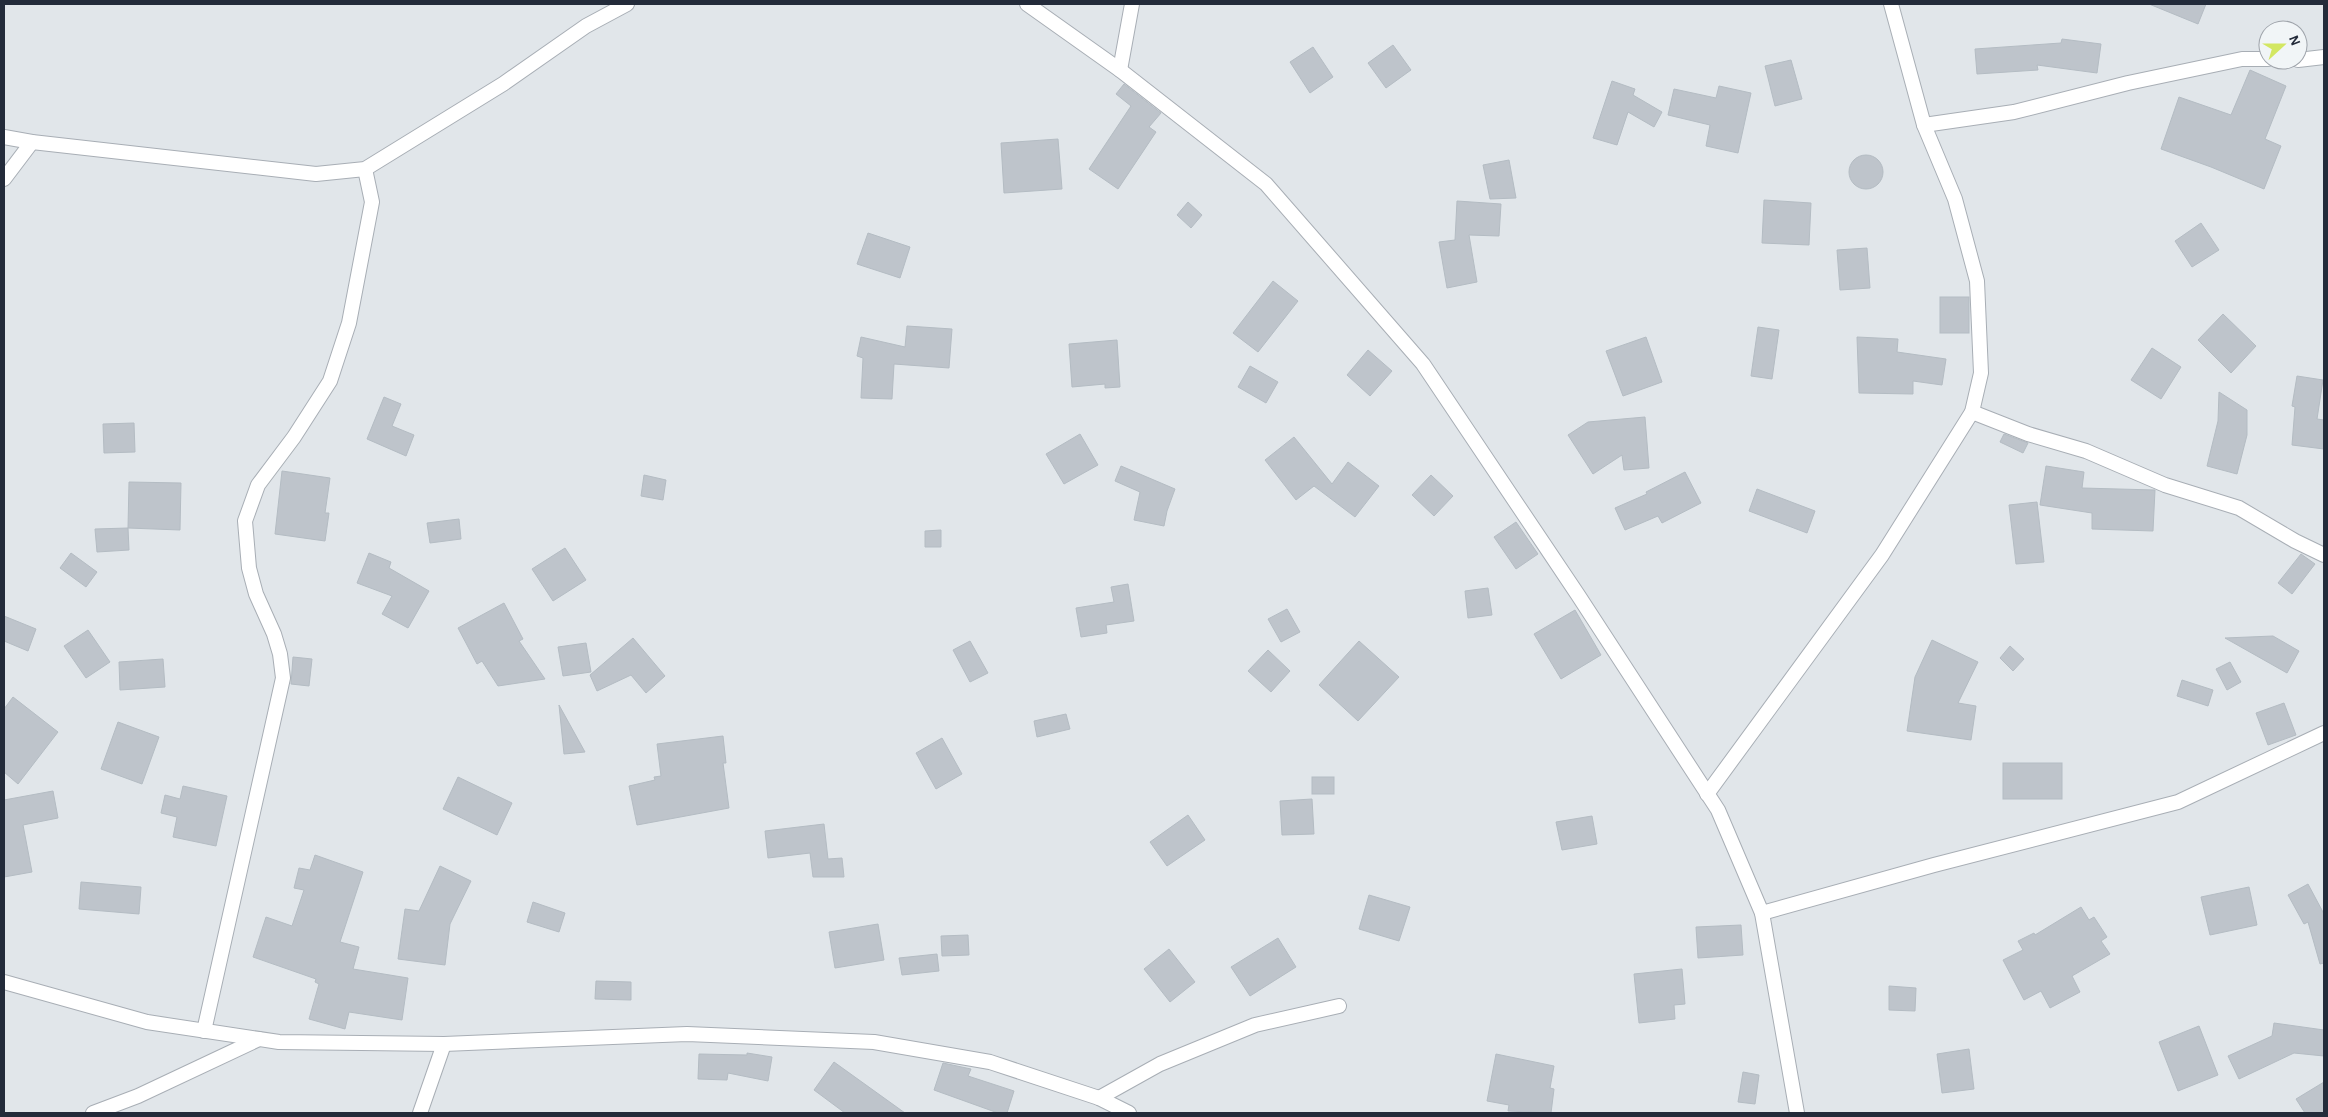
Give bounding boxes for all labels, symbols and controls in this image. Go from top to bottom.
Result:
north arrow [2258,20,2308,70]
text: N [2286,34,2302,48]

